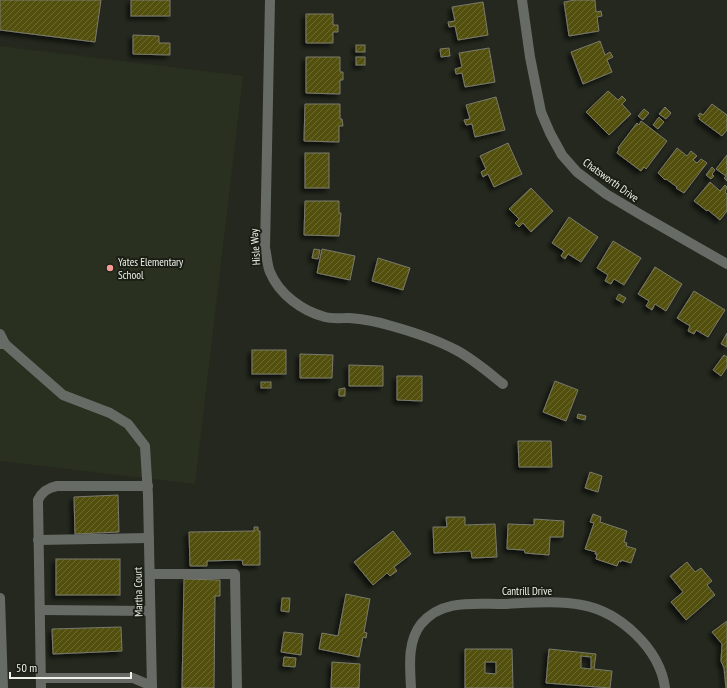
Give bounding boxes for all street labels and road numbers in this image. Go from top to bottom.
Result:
street label: Chatsworth Drive [580,155,642,205]
street label: Hisle Way [247,227,263,266]
street label: Martha Court [131,567,145,617]
street label: Cantrill Drive [502,584,552,598]

